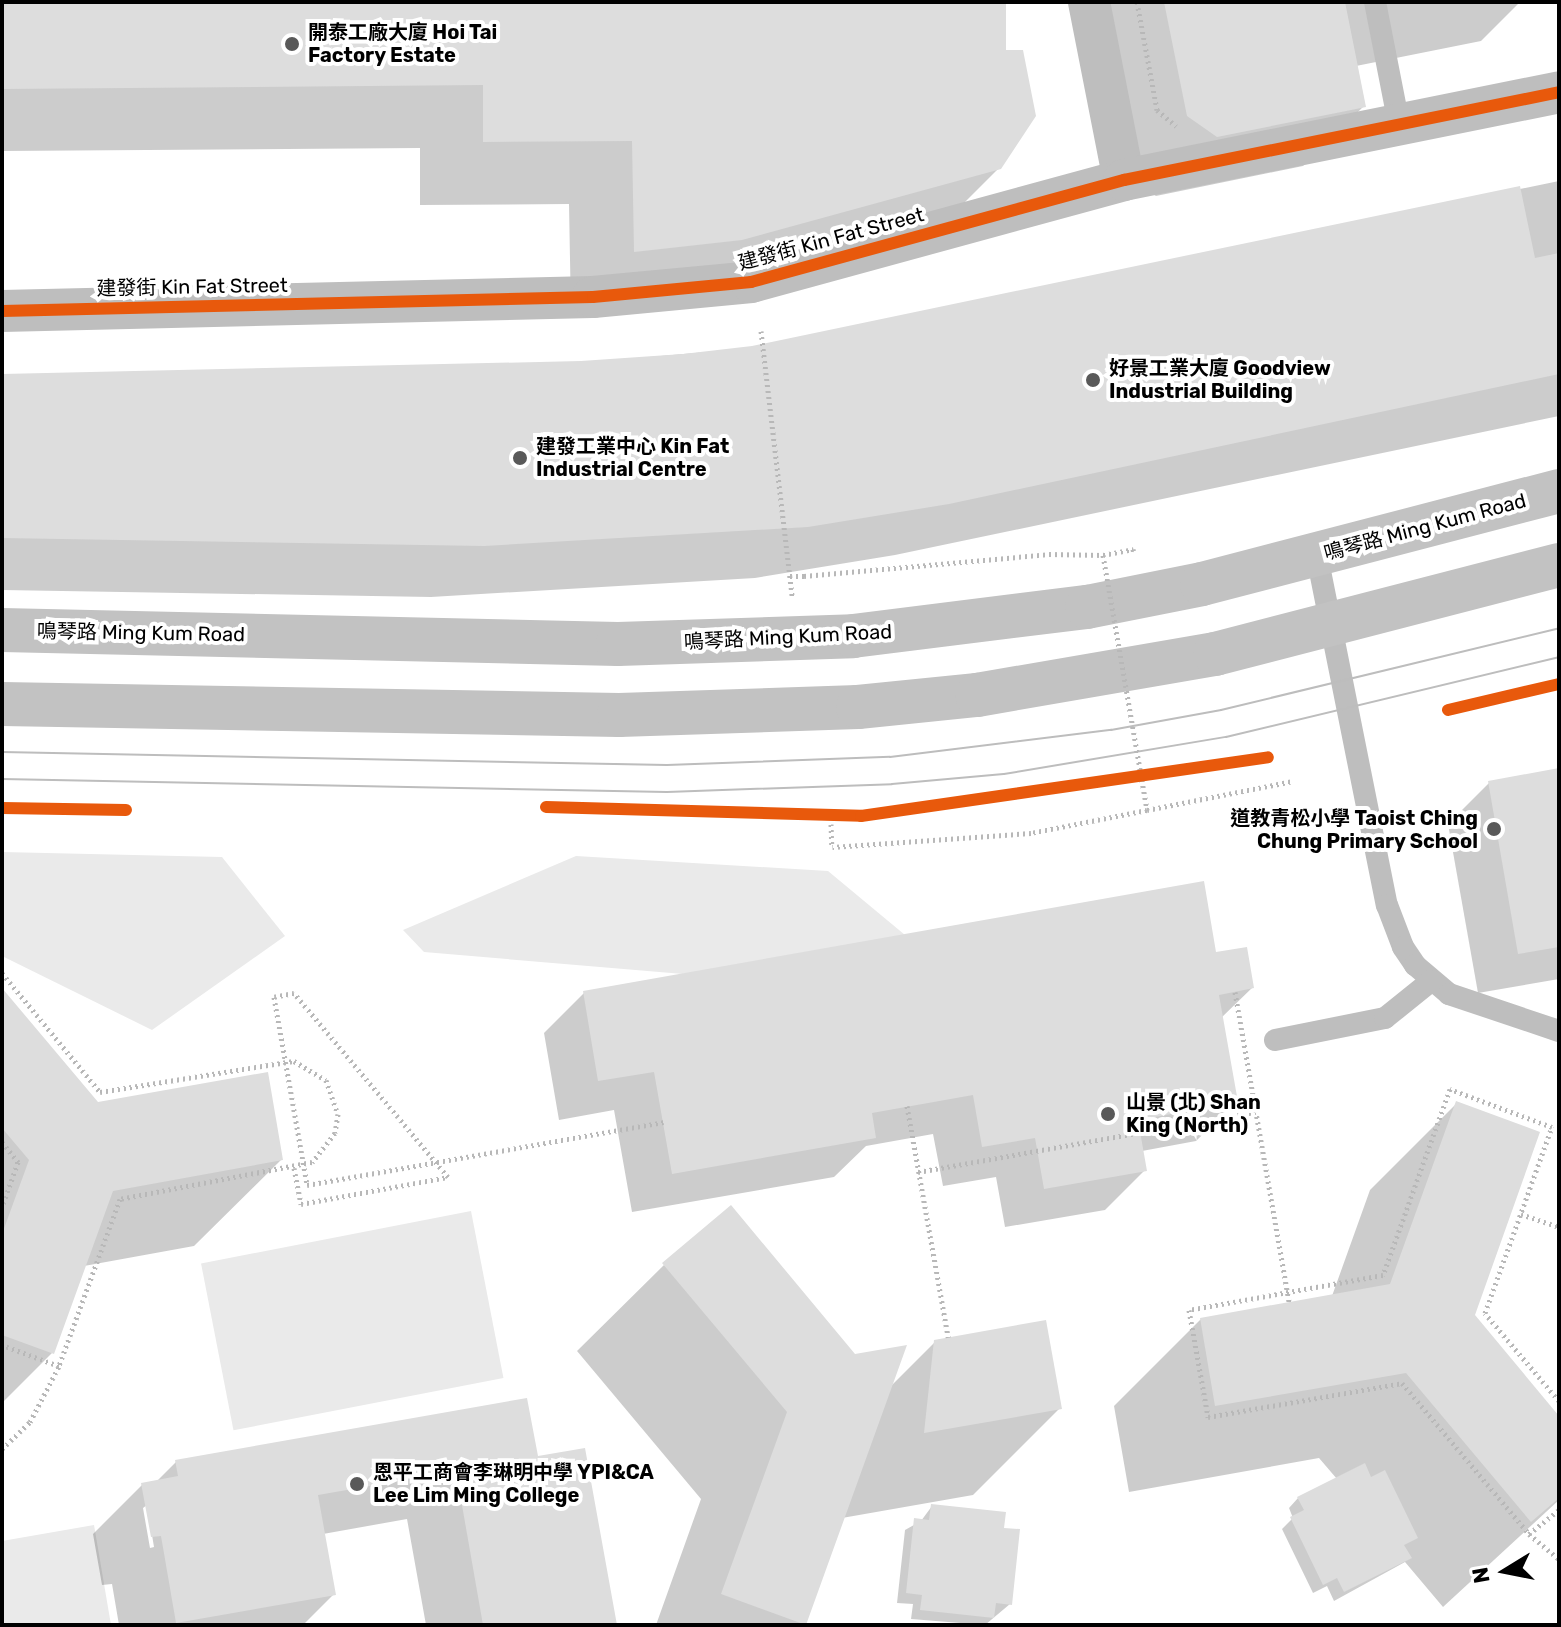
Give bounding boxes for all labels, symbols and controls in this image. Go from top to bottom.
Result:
place label: 開泰工廠大廈 Hoi Tai Factory Estate [308,20,498,67]
marker: 開泰工廠大廈 Hoi Tai Factory Estate [283,35,301,53]
street label: 建發街 Kin Fat Street [735,203,927,275]
street label: 建發街 Kin Fat Street [96,273,288,301]
place label: 好景工業大廈 Goodview Industrial Building [1109,356,1331,403]
marker: 好景工業大廈 Goodview Industrial Building [1084,371,1102,389]
place label: 建發工業中心 Kin Fat Industrial Centre [536,434,729,481]
marker: 建發工業中心 Kin Fat Industrial Centre [511,449,529,467]
street label: 鳴琴路 Ming Kum Road [1321,488,1529,566]
street label: 鳴琴路 Ming Kum Road [37,619,245,647]
street label: 鳴琴路 Ming Kum Road [683,620,893,654]
place label: 道教青松小學 Taoist Ching Chung Primary School [1230,806,1478,853]
marker: 道教青松小學 Taoist Ching Chung Primary School [1485,820,1503,838]
place label: 山景 (北) Shan King (North) [1126,1090,1261,1137]
marker: 山景 (北) Shan King (North) [1097,1103,1119,1125]
place label: 恩平工商會李琳明中學 YPI&CA Lee Lim Ming College [373,1460,654,1507]
marker: 恩平工商會李琳明中學 YPI&CA Lee Lim Ming College [348,1475,366,1493]
north arrow [1465,1531,1545,1611]
text: N [1466,1565,1496,1585]

